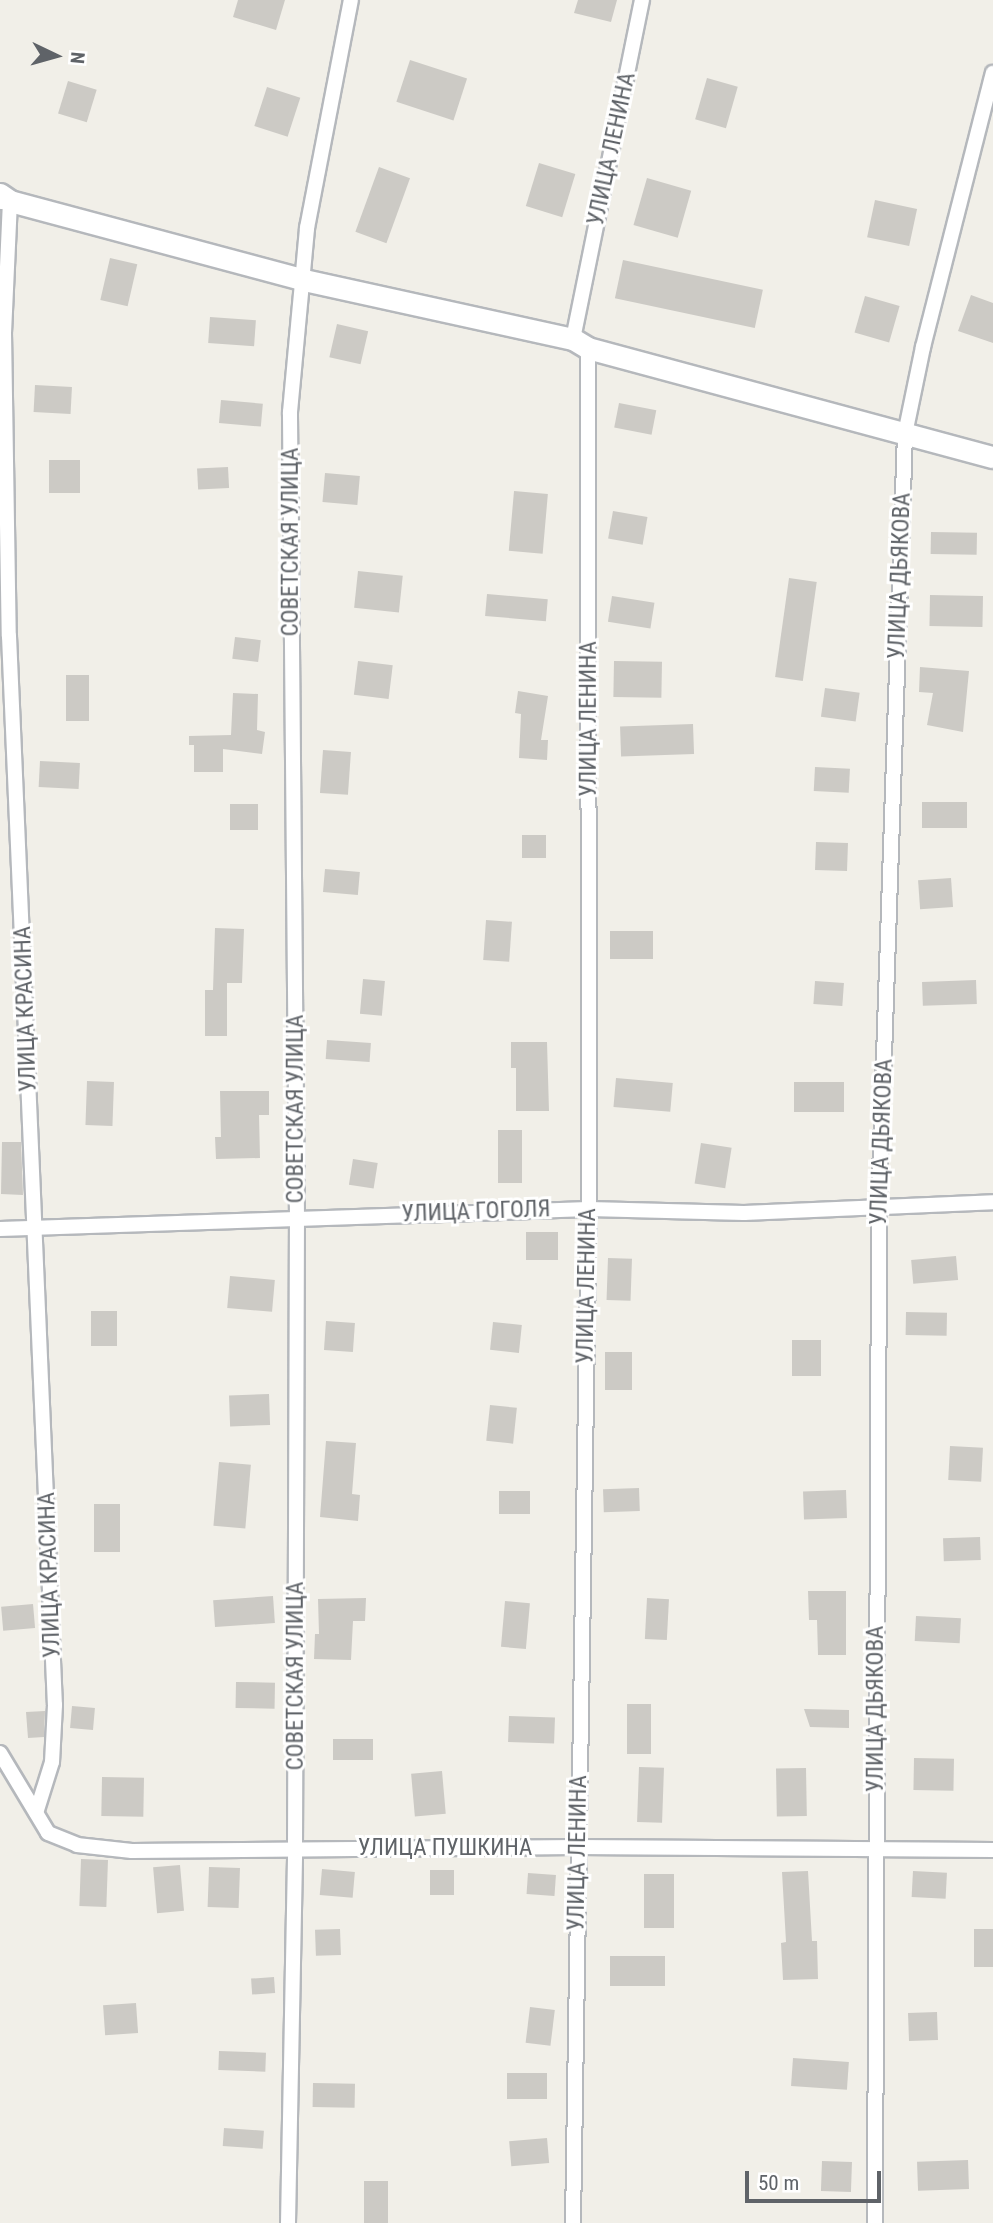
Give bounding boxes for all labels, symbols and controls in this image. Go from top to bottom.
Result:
north arrow [21,21,91,91]
text: N [65,51,89,65]
street label: УЛИЦА ЛЕНИНА [582,70,642,228]
street label: СОВЕТСКАЯ УЛИЦА [277,448,305,636]
street label: УЛИЦА ДЬЯКОВА [883,492,917,660]
street label: УЛИЦА ЛЕНИНА [575,641,603,797]
street label: УЛИЦА КРАСИНА [9,926,43,1092]
street label: СОВЕТСКАЯ УЛИЦА [282,1015,310,1203]
street label: УЛИЦА ДЬЯКОВА [865,1058,899,1226]
street label: УЛИЦА ГОГОЛЯ [401,1196,551,1228]
street label: УЛИЦА ЛЕНИНА [572,1208,602,1364]
street label: УЛИЦА КРАСИНА [33,1492,67,1658]
street label: СОВЕТСКАЯ УЛИЦА [282,1582,310,1770]
street label: УЛИЦА ДЬЯКОВА [862,1626,890,1792]
street label: УЛИЦА ЛЕНИНА [563,1775,593,1931]
street label: УЛИЦА ПУШКИНА [358,1834,532,1862]
scale bar [748,2156,884,2200]
text: 50 m [758,2171,799,2195]

